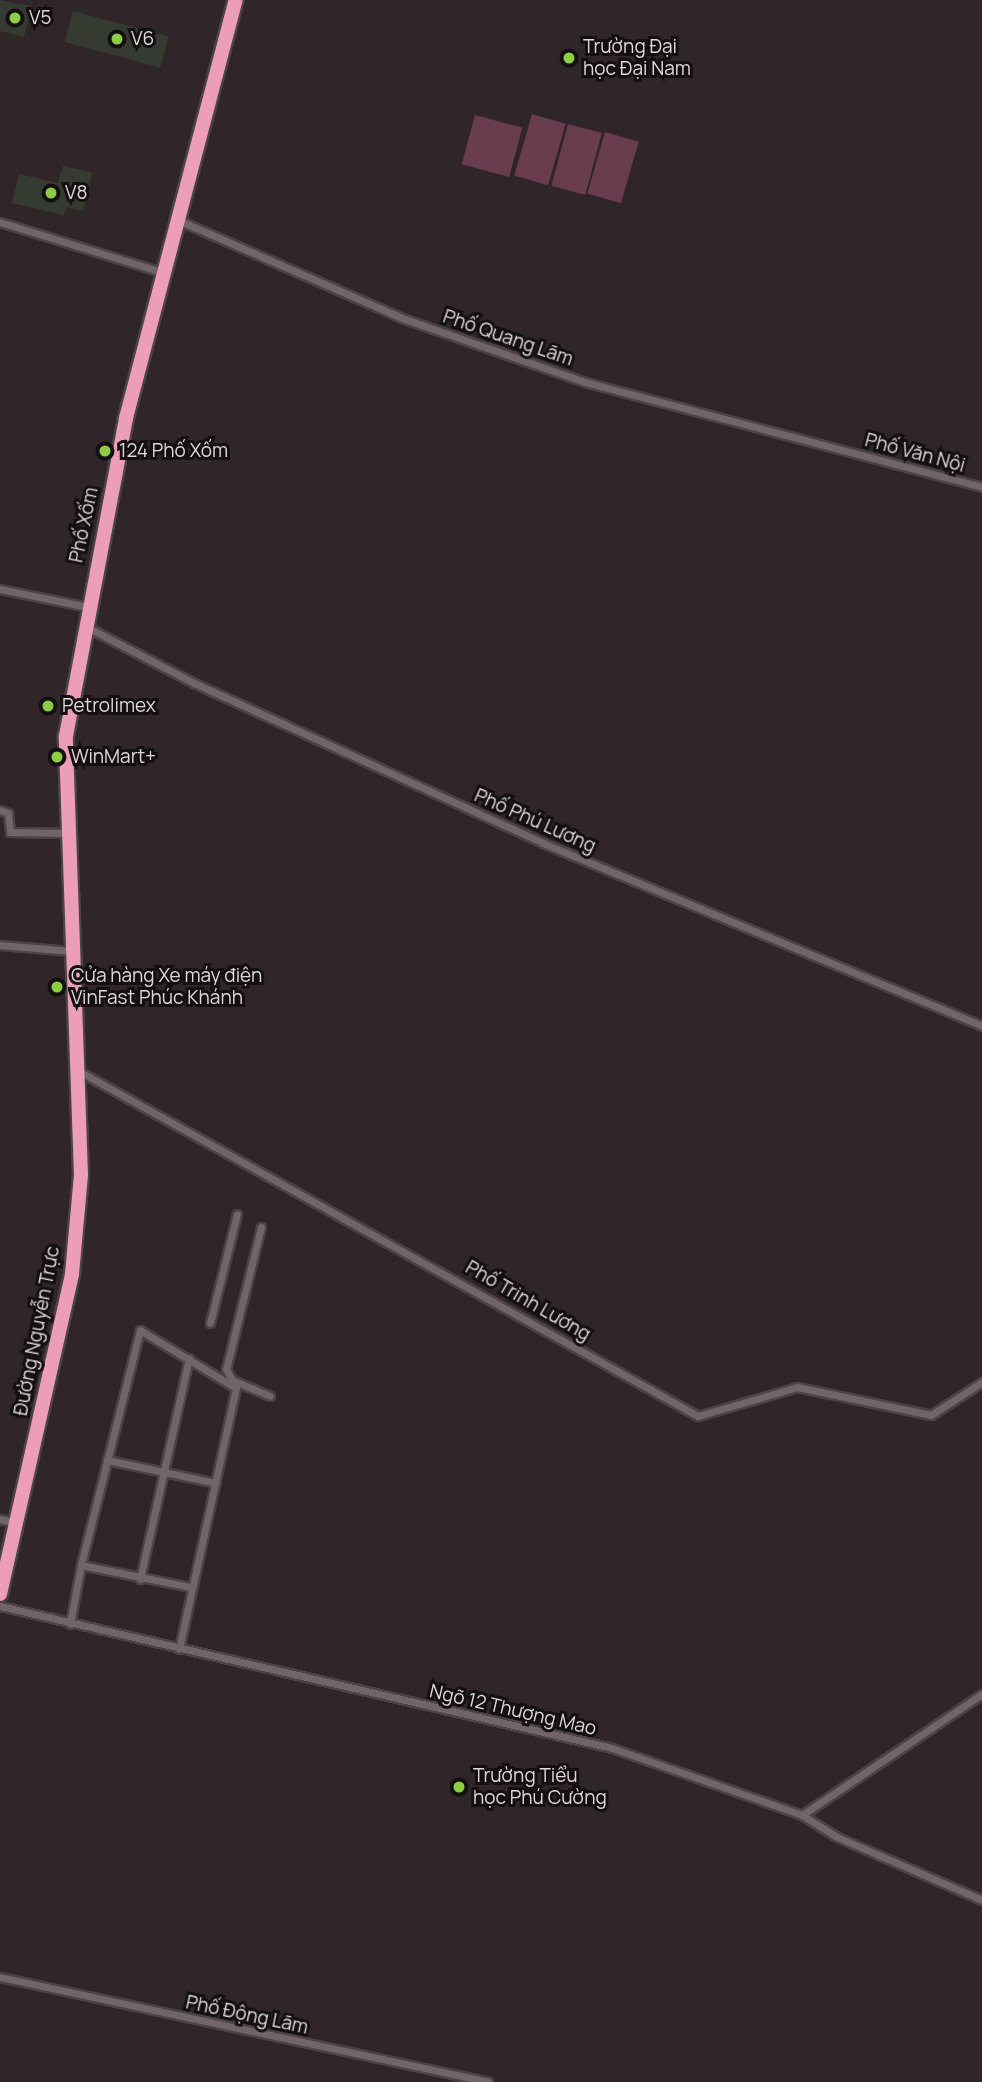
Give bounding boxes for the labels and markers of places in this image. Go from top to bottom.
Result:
place label: V5 [29,7,51,29]
marker: V5 [7,10,23,26]
place label: V6 [131,28,154,50]
marker: V6 [109,31,125,47]
place label: Trường Đại học Đại Nam [583,36,691,80]
marker: Trường Đại học Đại Nam [561,50,577,66]
place label: V8 [65,182,87,204]
marker: V8 [43,185,59,201]
place label: 124 Phố Xốm [119,440,228,462]
marker: 124 Phố Xốm [97,443,113,459]
place label: Petrolimex [62,695,156,717]
marker: Petrolimex [40,698,56,714]
place label: WinMart+ [71,746,156,768]
marker: WinMart+ [49,749,65,765]
place label: Cửa hàng Xe máy điện VinFast Phúc Khánh [71,965,262,1009]
marker: Cửa hàng Xe máy điện VinFast Phúc Khánh [49,979,65,995]
place label: Trường Tiểu học Phú Cường [473,1765,607,1809]
marker: Trường Tiểu học Phú Cường [451,1779,467,1795]

